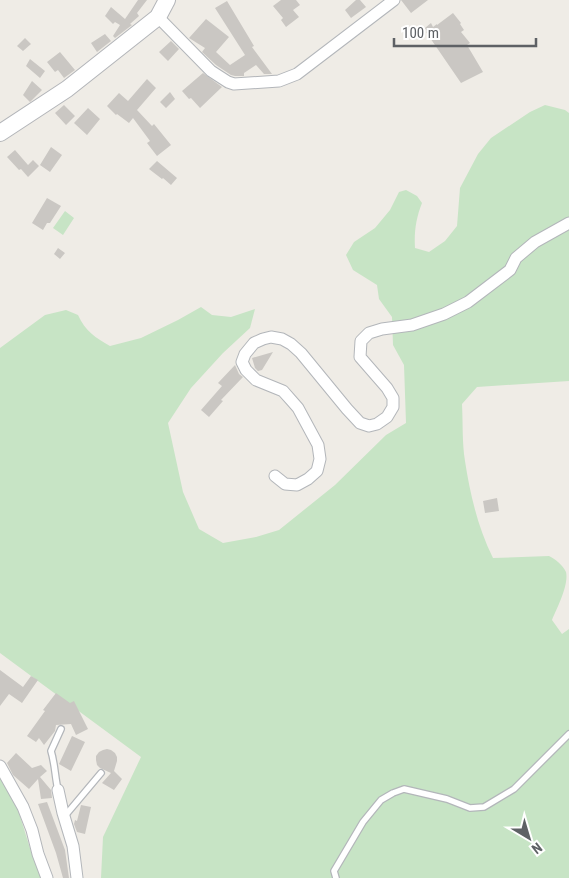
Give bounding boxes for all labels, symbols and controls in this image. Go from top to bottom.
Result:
scale bar [394,15,536,47]
text: 100 m [402,24,439,42]
north arrow [504,813,554,863]
text: N [529,839,545,857]

